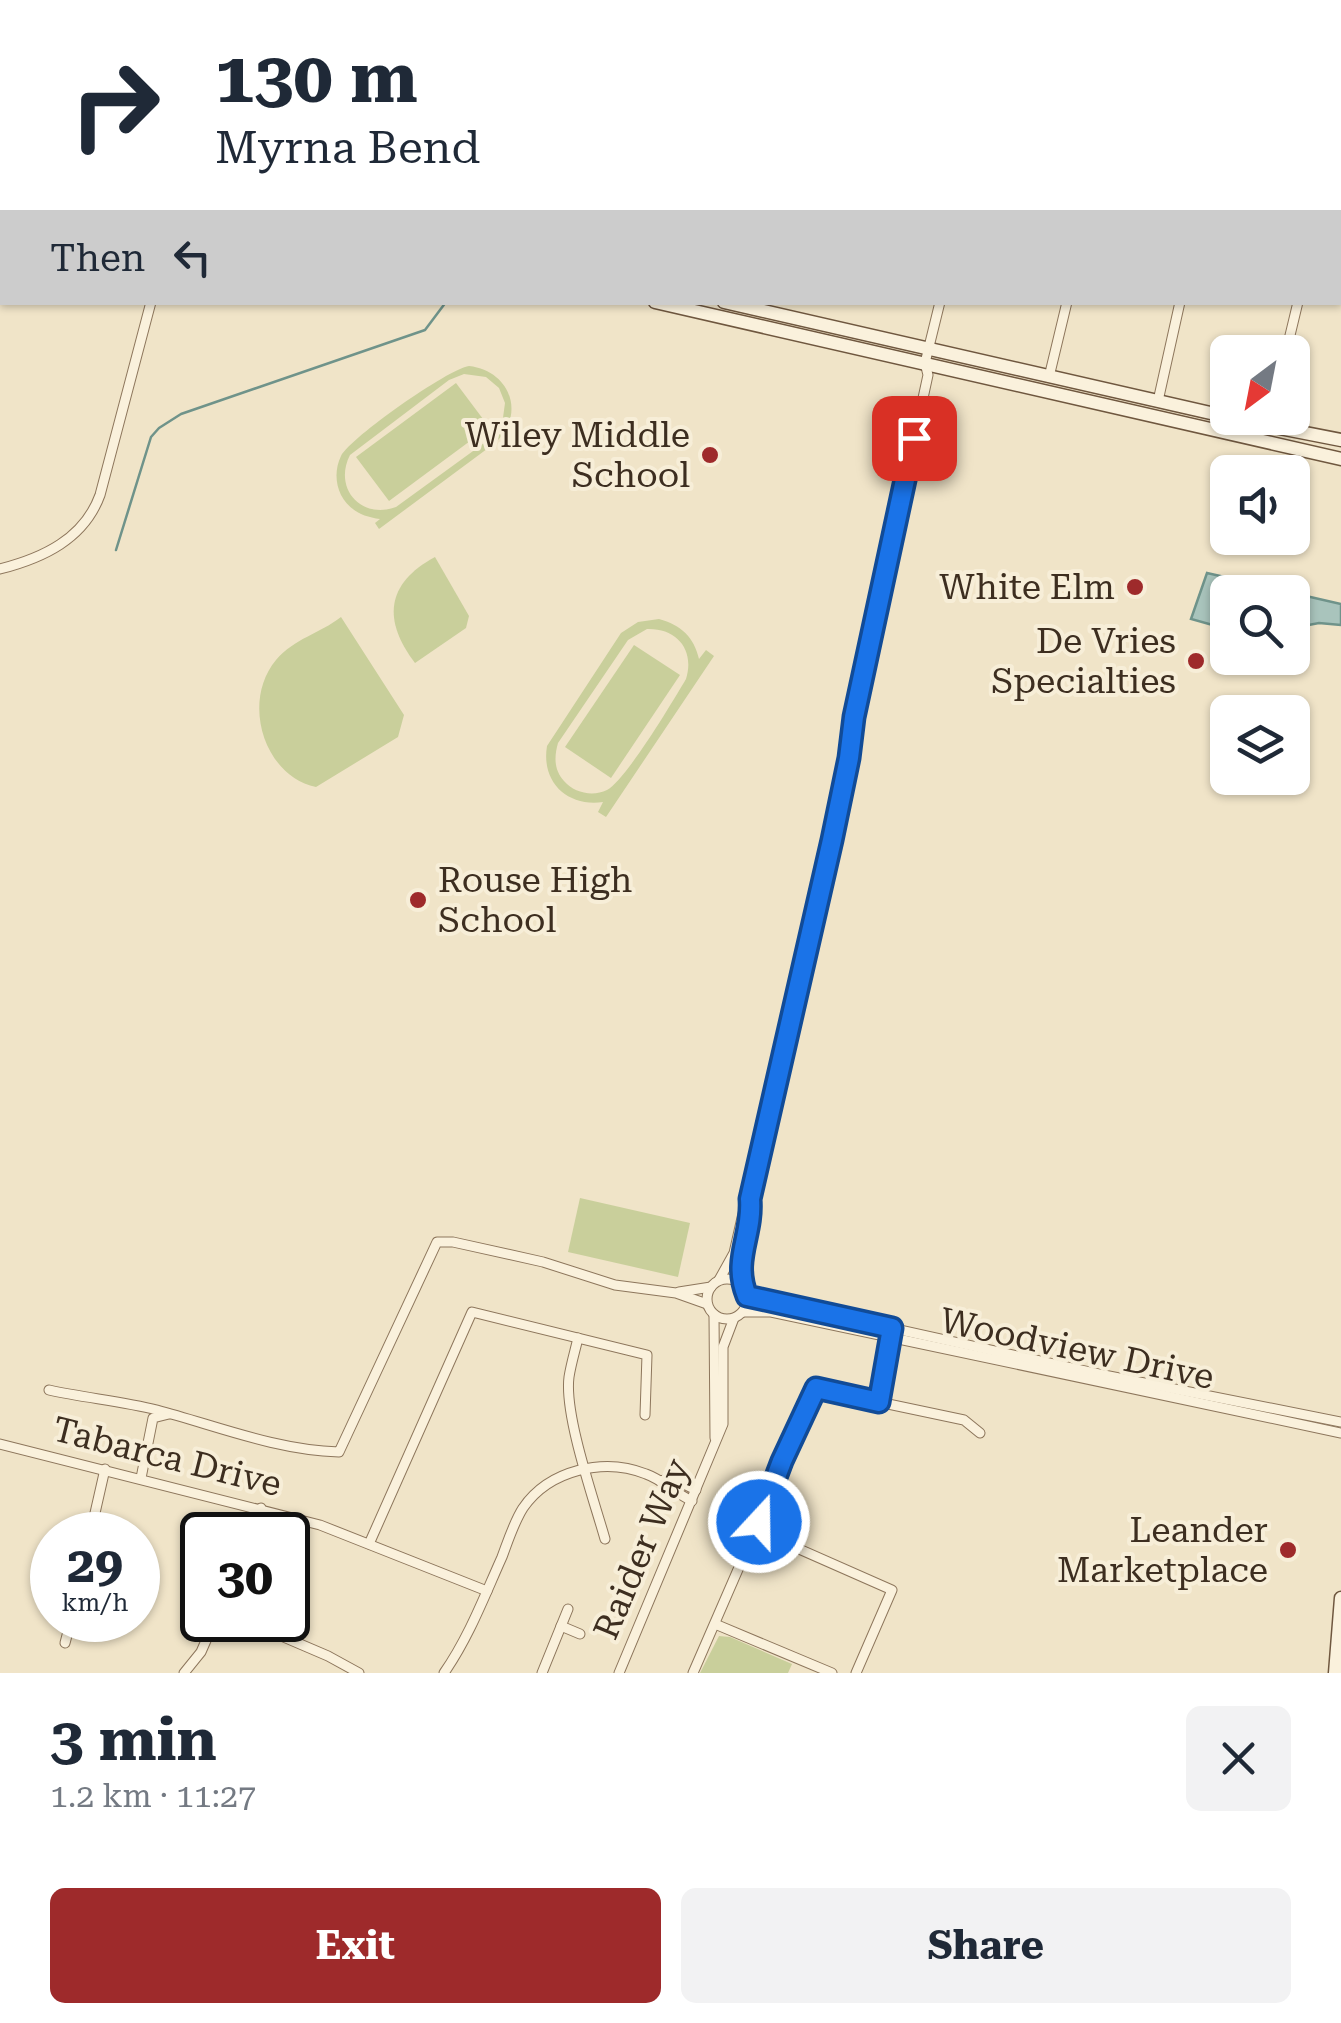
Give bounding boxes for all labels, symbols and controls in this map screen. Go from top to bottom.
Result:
text: 130 m [215,37,418,119]
icon: right [50,40,180,170]
text: Myrna Bend [215,121,480,174]
icon: left [165,230,220,285]
text: Then [50,236,145,280]
north arrow [1210,335,1310,435]
map controls [1210,335,1310,795]
pin [872,396,957,481]
icon: arrive [887,411,942,466]
place label: Wiley Middle School [465,415,690,496]
marker: Wiley Middle School [699,444,721,466]
button: sound [1210,455,1310,555]
place label: White Elm [939,567,1115,608]
button: search [1210,575,1310,675]
marker: White Elm [1124,576,1146,598]
place label: De Vries Specialties [991,621,1176,702]
marker: De Vries Specialties [1185,650,1207,672]
button: layers [1210,695,1310,795]
place label: Rouse High School [438,860,632,941]
marker: Rouse High School [407,889,429,911]
street label: Woodview Drive [936,1300,1218,1398]
street label: Tabarca Drive [48,1409,286,1505]
street label: Raider Way [586,1452,698,1645]
position arrow [707,1470,811,1574]
place label: Leander Marketplace [1057,1510,1268,1591]
speed limit sign: 30 [180,1512,310,1642]
text: 29 [67,1536,123,1594]
marker: Leander Marketplace [1277,1539,1299,1561]
text: km/h [62,1588,128,1617]
text: 3 min [50,1704,217,1775]
button: close [1186,1706,1291,1811]
text: 1.2 km · 11:27 [50,1777,256,1815]
button: Exit [50,1888,661,2003]
button: Share [681,1888,1291,2003]

